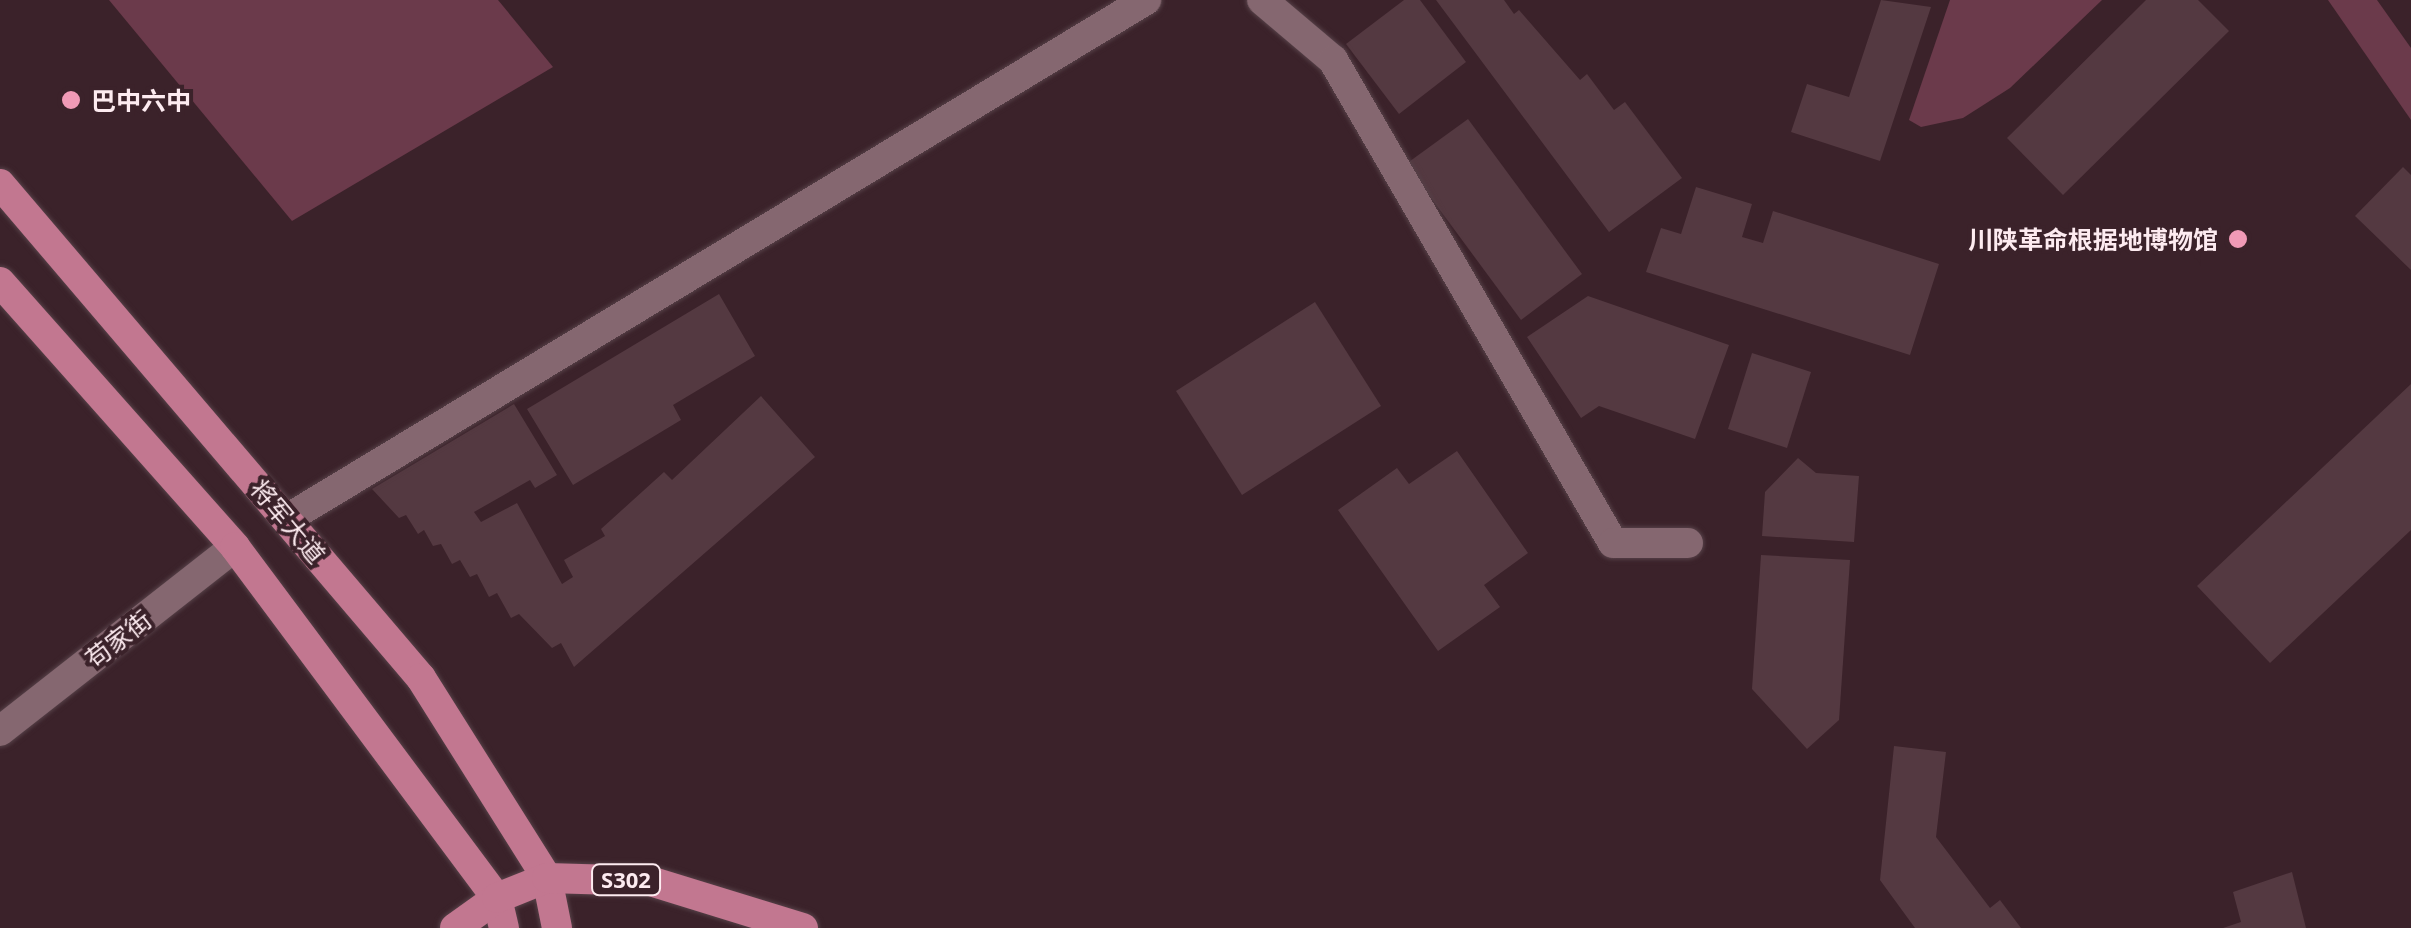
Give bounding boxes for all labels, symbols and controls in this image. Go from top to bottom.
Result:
place label: 巴中六中 [91,85,191,115]
marker: 巴中六中 [60,89,82,111]
place label: 川陕革命根据地博物馆 [1968,224,2218,254]
marker: 川陕革命根据地博物馆 [2227,228,2249,250]
street label: 将军大道 [244,473,332,569]
street label: 苟家街 [79,604,157,674]
road number: S302 [591,863,661,897]

